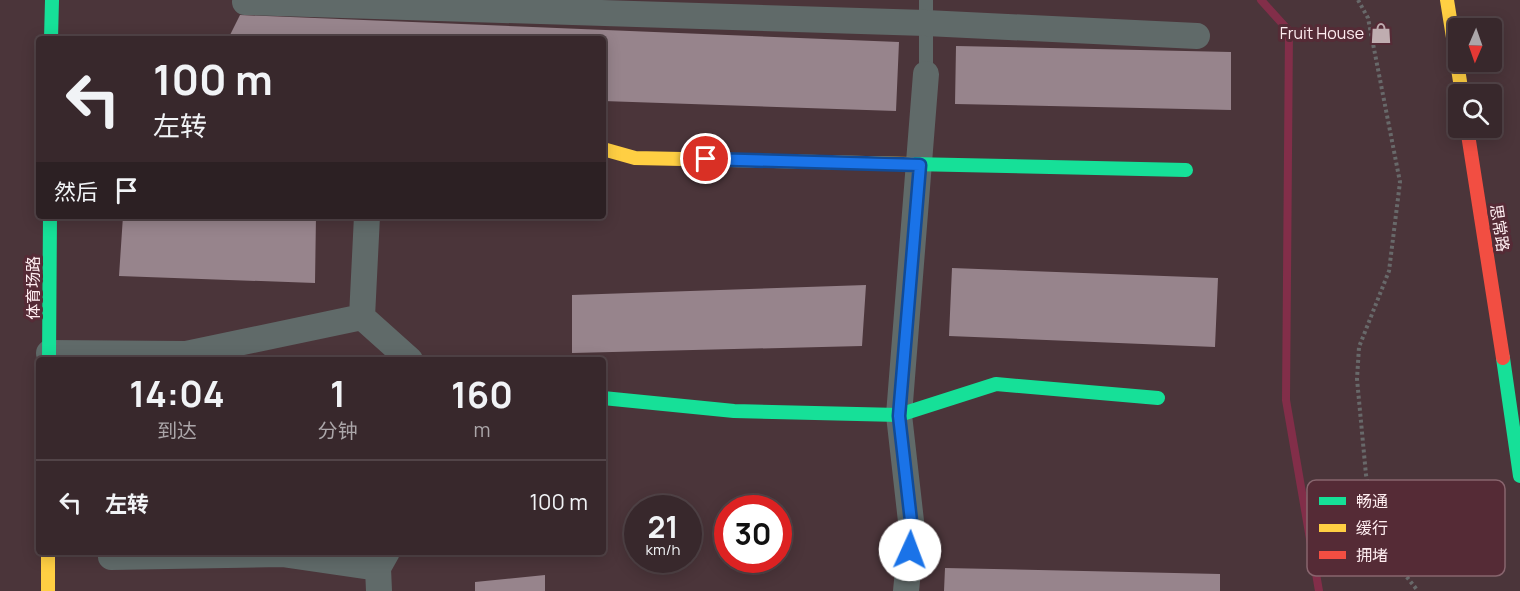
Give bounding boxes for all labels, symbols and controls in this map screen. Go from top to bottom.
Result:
north arrow [1448,18,1502,72]
map controls [1448,18,1502,138]
shop icon: Fruit House [1369,21,1393,45]
place label: Fruit House [1280,22,1364,44]
text: 100 m [153,50,273,108]
icon: left [54,60,132,138]
button: search [1448,84,1502,138]
text: 左转 [153,107,207,144]
pin [680,133,731,184]
icon: arrive [689,142,722,175]
icon: arrive [110,174,143,207]
text: 然后 [54,177,98,207]
street label: 思常路 [1485,203,1515,253]
street label: 体育场路 [22,256,44,320]
text: 14:04 [129,369,225,418]
text: 1 [330,369,346,418]
text: 160 [451,370,513,419]
text: m [473,416,490,443]
text: 到达 [157,417,197,444]
text: 分钟 [318,417,358,444]
legend [1307,480,1505,576]
icon: left [54,486,87,519]
text: 100 m [530,487,588,517]
text: 左转 [105,489,149,519]
text: 畅通 [1356,490,1388,512]
speed limit sign: 30 [714,495,792,573]
text: 21 [647,506,679,547]
text: 缓行 [1356,517,1388,539]
position arrow [878,518,942,582]
text: km/h [646,539,680,560]
text: 拥堵 [1356,544,1388,566]

